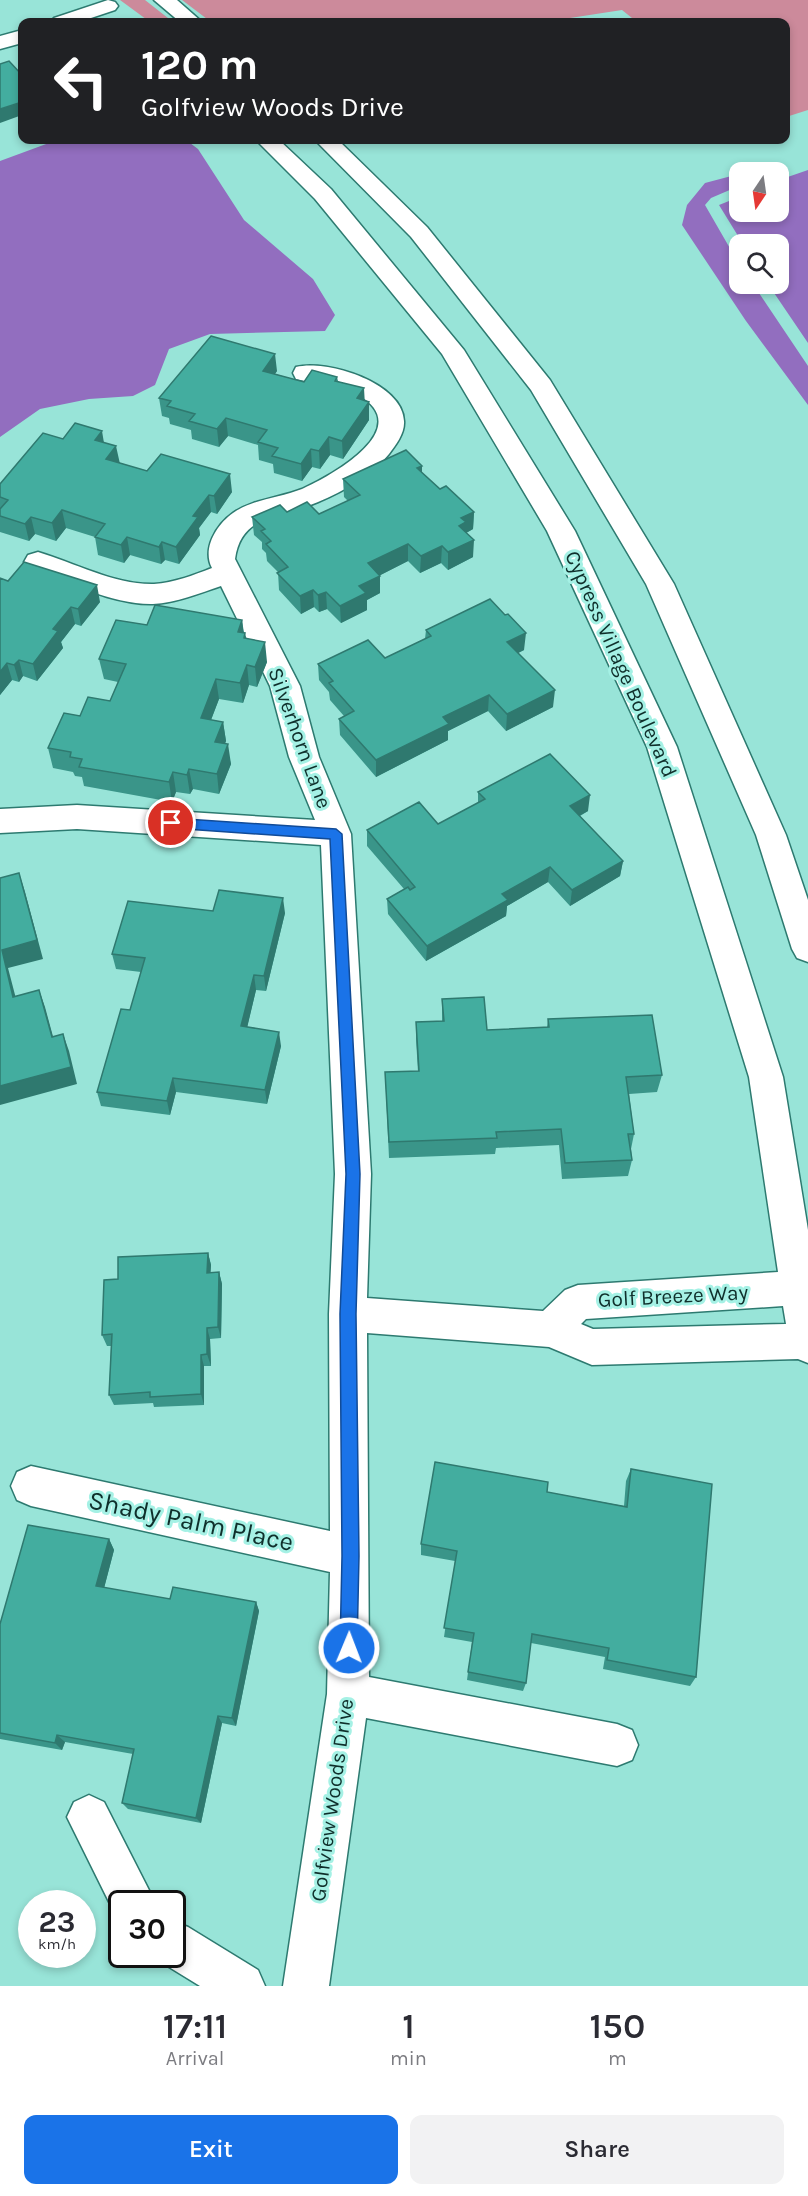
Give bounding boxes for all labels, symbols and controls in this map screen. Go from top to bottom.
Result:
text: 120 m [141,40,258,90]
icon: left [42,42,120,120]
text: Golfview Woods Drive [141,91,404,123]
north arrow [729,162,789,222]
map controls [729,162,789,294]
button: search [729,234,789,294]
street label: Cypress Village Boulevard [560,547,682,781]
street label: Silverhorn Lane [263,664,337,812]
pin [145,797,196,848]
icon: arrive [154,806,187,839]
street label: Golf Breeze Way [597,1280,749,1312]
street label: Shady Palm Place [86,1484,296,1558]
position arrow [317,1616,381,1680]
street label: Golfview Woods Drive [306,1697,358,1903]
speed limit sign: 30 [108,1890,186,1968]
text: 23 [39,1904,75,1940]
text: km/h [38,1935,76,1953]
text: 17:11 [163,2005,227,2047]
text: 1 [402,2005,415,2047]
text: 150 [590,2005,645,2047]
text: Arrival [166,2047,224,2070]
text: min [390,2047,427,2070]
text: m [608,2047,627,2070]
button: Exit [24,2115,398,2184]
button: Share [410,2115,784,2184]

